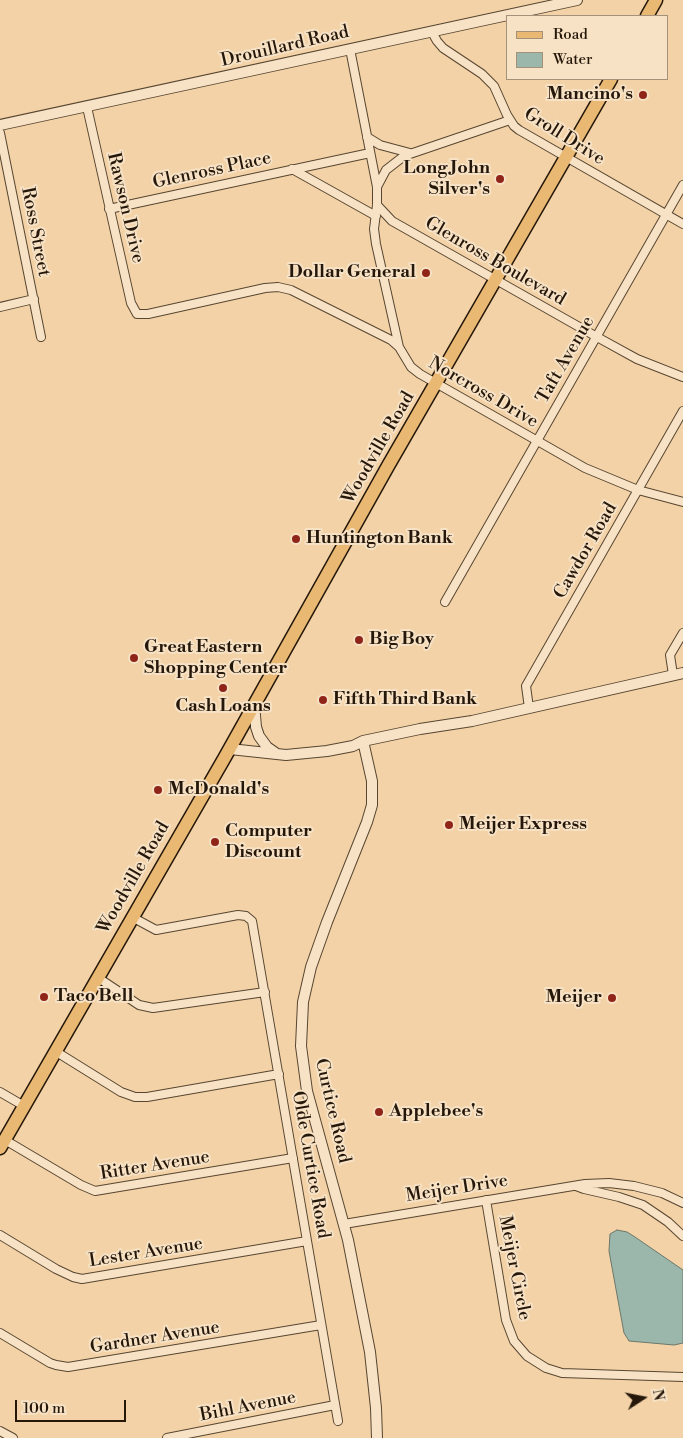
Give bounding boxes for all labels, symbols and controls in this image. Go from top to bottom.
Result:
legend [506,15,668,80]
street label: Drouillard Road [219,22,351,72]
text: Road [553,25,588,44]
text: Water [553,50,592,69]
place label: Mancino's [547,84,633,106]
marker: Mancino's [637,89,649,101]
street label: Groll Drive [520,104,608,170]
street label: Glenross Place [151,148,273,194]
street label: Rawson Drive [102,151,148,265]
place label: Long John Silver's [403,158,490,200]
marker: Long John Silver's [494,173,506,185]
street label: Ross Street [16,185,54,279]
street label: Glenross Boulevard [421,213,569,311]
place label: Dollar General [288,262,416,284]
marker: Dollar General [420,267,432,279]
street label: Taft Avenue [532,312,600,408]
street label: Norcross Drive [424,353,542,433]
street label: Woodville Road [338,388,420,508]
street label: Cawdor Road [550,499,622,603]
place label: Huntington Bank [306,528,453,550]
marker: Huntington Bank [290,533,302,545]
place label: Big Boy [369,629,434,651]
marker: Big Boy [353,634,365,646]
place label: Great Eastern Shopping Center [144,637,287,680]
marker: Great Eastern Shopping Center [128,652,140,664]
marker: Cash Loans [217,682,229,694]
place label: Fifth Third Bank [333,689,477,711]
marker: Fifth Third Bank [317,694,329,706]
place label: Cash Loans [175,696,271,718]
place label: McDonald's [168,779,269,801]
marker: McDonald's [152,784,164,796]
place label: Meijer Express [459,814,587,836]
street label: Woodville Road [93,818,175,938]
marker: Meijer Express [443,819,455,831]
place label: Computer Discount [225,821,312,864]
marker: Computer Discount [209,836,221,848]
place label: Taco Bell [54,986,133,1008]
place label: Meijer [545,987,602,1009]
marker: Taco Bell [38,991,50,1003]
marker: Meijer [606,992,618,1004]
street label: Curtice Road [309,1057,355,1165]
street label: Olde Curtice Road [286,1090,334,1240]
place label: Applebee's [389,1101,483,1123]
marker: Applebee's [373,1106,385,1118]
street label: Ritter Avenue [99,1147,211,1185]
street label: Meijer Drive [404,1170,510,1208]
street label: Meijer Circle [493,1214,535,1322]
street label: Lester Avenue [87,1233,205,1273]
street label: Gardner Avenue [89,1317,221,1359]
north arrow [618,1373,668,1423]
street label: Bihl Avenue [198,1387,298,1427]
text: N [648,1388,668,1402]
scale bar [18,1390,129,1422]
text: 100 m [23,1399,65,1418]

